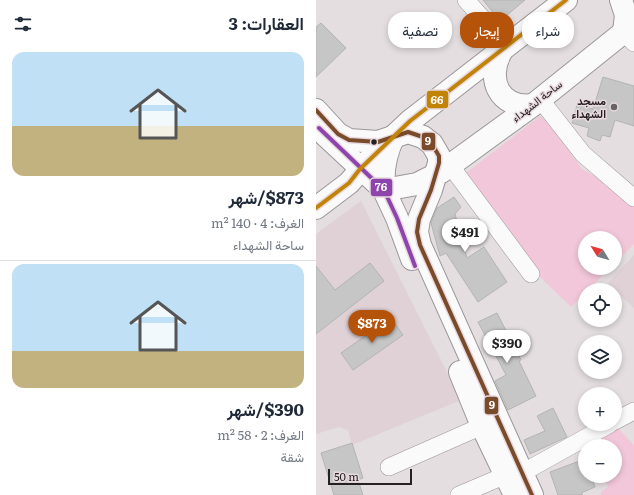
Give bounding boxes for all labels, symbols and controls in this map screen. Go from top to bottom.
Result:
text: العقارات: 3 [229,10,304,35]
chip: تصفية [388,12,452,48]
chip: إيجار [460,12,514,48]
chip: شراء [522,12,574,48]
icon: filters [12,13,34,35]
street label: ساحة الشهداء [508,75,565,125]
icon: home [122,78,194,150]
line badge: 66 [426,90,449,109]
text: 66 [431,91,444,107]
place label: مسجد الشهداء [572,92,606,121]
marker: مسجد الشهداء [609,102,619,112]
line badge: 9 [421,132,436,151]
text: 9 [425,132,431,148]
unlabelled marker [369,137,379,147]
line badge: 76 [370,178,393,197]
text: 76 [375,178,388,194]
text: $873/شهر [228,184,304,209]
text: الغرف: 4 · 140 m² [211,213,304,232]
pin: $491 [441,219,489,253]
text: $491 [451,222,479,241]
north arrow [578,231,622,275]
map controls [578,231,622,483]
text: ساحة الشهداء [233,235,304,254]
button: locate [578,283,622,327]
icon: home [122,290,194,362]
pin: $873 [348,310,396,344]
text: $873 [357,313,387,332]
pin: $390 [483,330,531,364]
text: $390 [492,333,522,352]
button: layers [578,335,622,379]
button: + [578,387,622,431]
text: $390/شهر [227,396,304,421]
line badge: 9 [484,396,499,415]
text: 9 [489,396,495,412]
text: الغرف: 2 · 58 m² [217,425,304,444]
button: − [578,439,622,483]
text: شقة [281,447,304,466]
scale bar [328,467,412,486]
text: 50 m [334,468,359,484]

